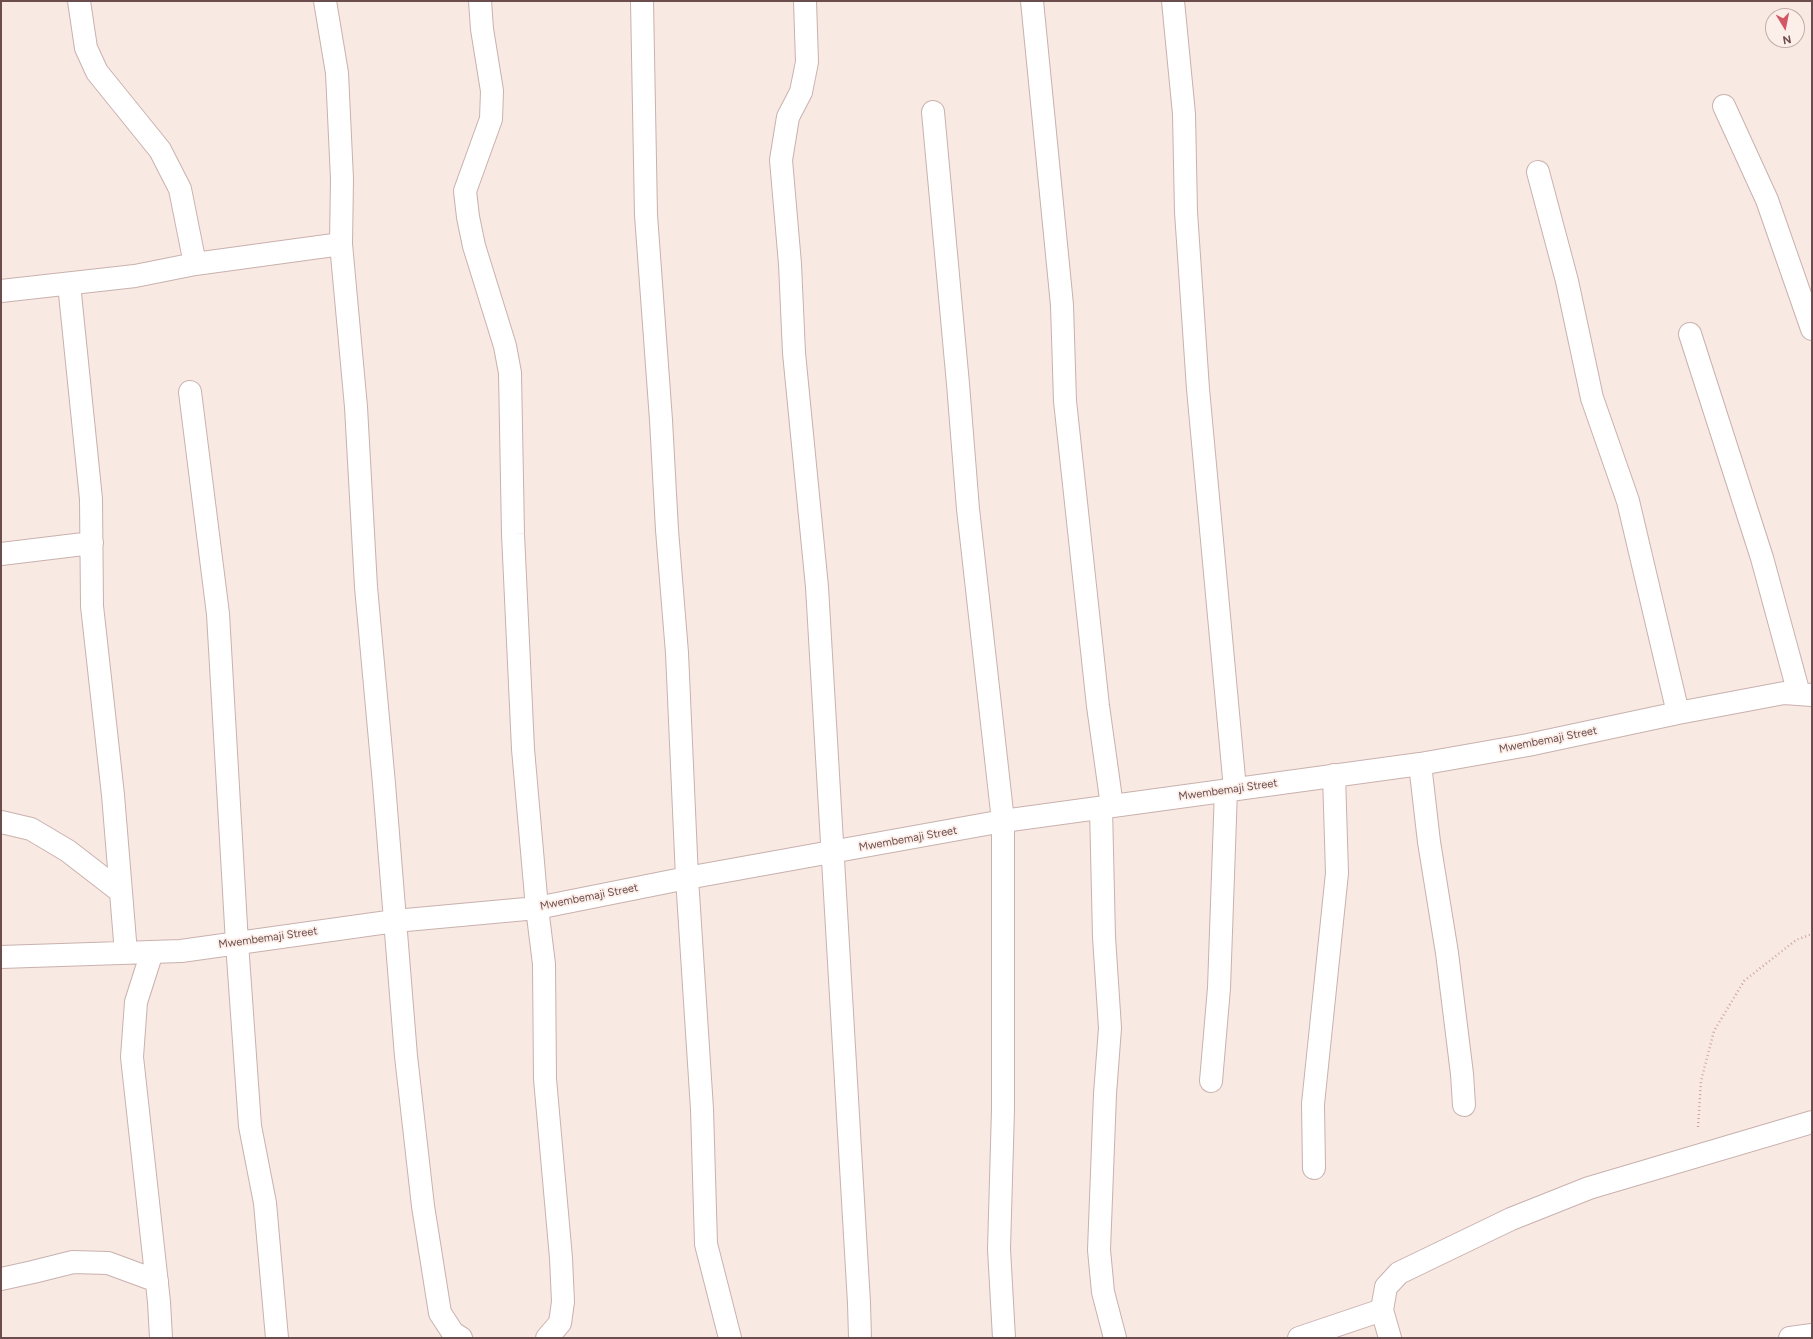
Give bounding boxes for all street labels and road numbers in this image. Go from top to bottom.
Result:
street label: Mwembemaji Street [1498,724,1598,756]
street label: Mwembemaji Street [1178,777,1278,803]
street label: Mwembemaji Street [858,824,958,854]
street label: Mwembemaji Street [539,881,639,913]
street label: Mwembemaji Street [218,925,318,951]

